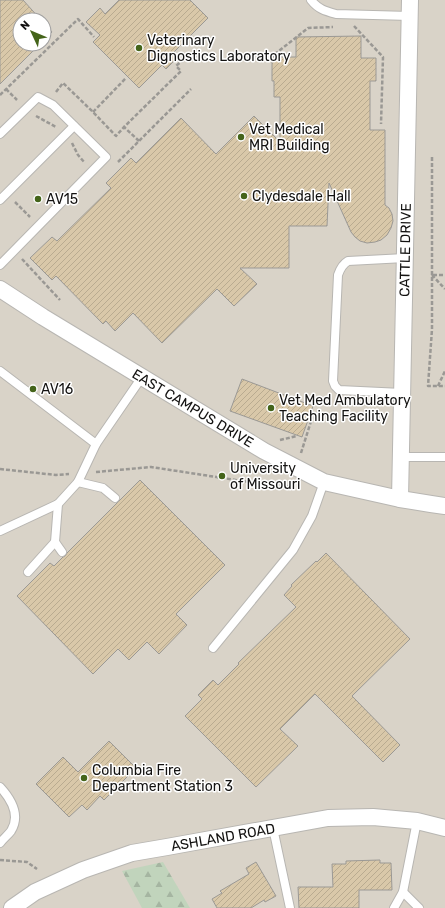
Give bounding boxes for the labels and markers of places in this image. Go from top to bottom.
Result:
place label: Veterinary Dignostics Laboratory [147,32,291,65]
marker: Veterinary Dignostics Laboratory [134,43,144,53]
place label: Vet Medical MRI Building [249,121,330,154]
marker: Vet Medical MRI Building [236,132,246,142]
place label: Clydesdale Hall [252,188,351,205]
place label: AV15 [46,191,78,208]
marker: Clydesdale Hall [239,191,249,201]
marker: AV15 [33,194,43,204]
place label: AV16 [41,381,73,398]
marker: AV16 [28,384,38,394]
place label: Vet Med Ambulatory Teaching Facility [279,392,411,425]
marker: Vet Med Ambulatory Teaching Facility [266,403,276,413]
place label: University of Missouri [230,460,300,493]
marker: University of Missouri [217,471,227,481]
place label: Columbia Fire Department Station 3 [92,762,233,795]
marker: Columbia Fire Department Station 3 [79,773,89,783]

